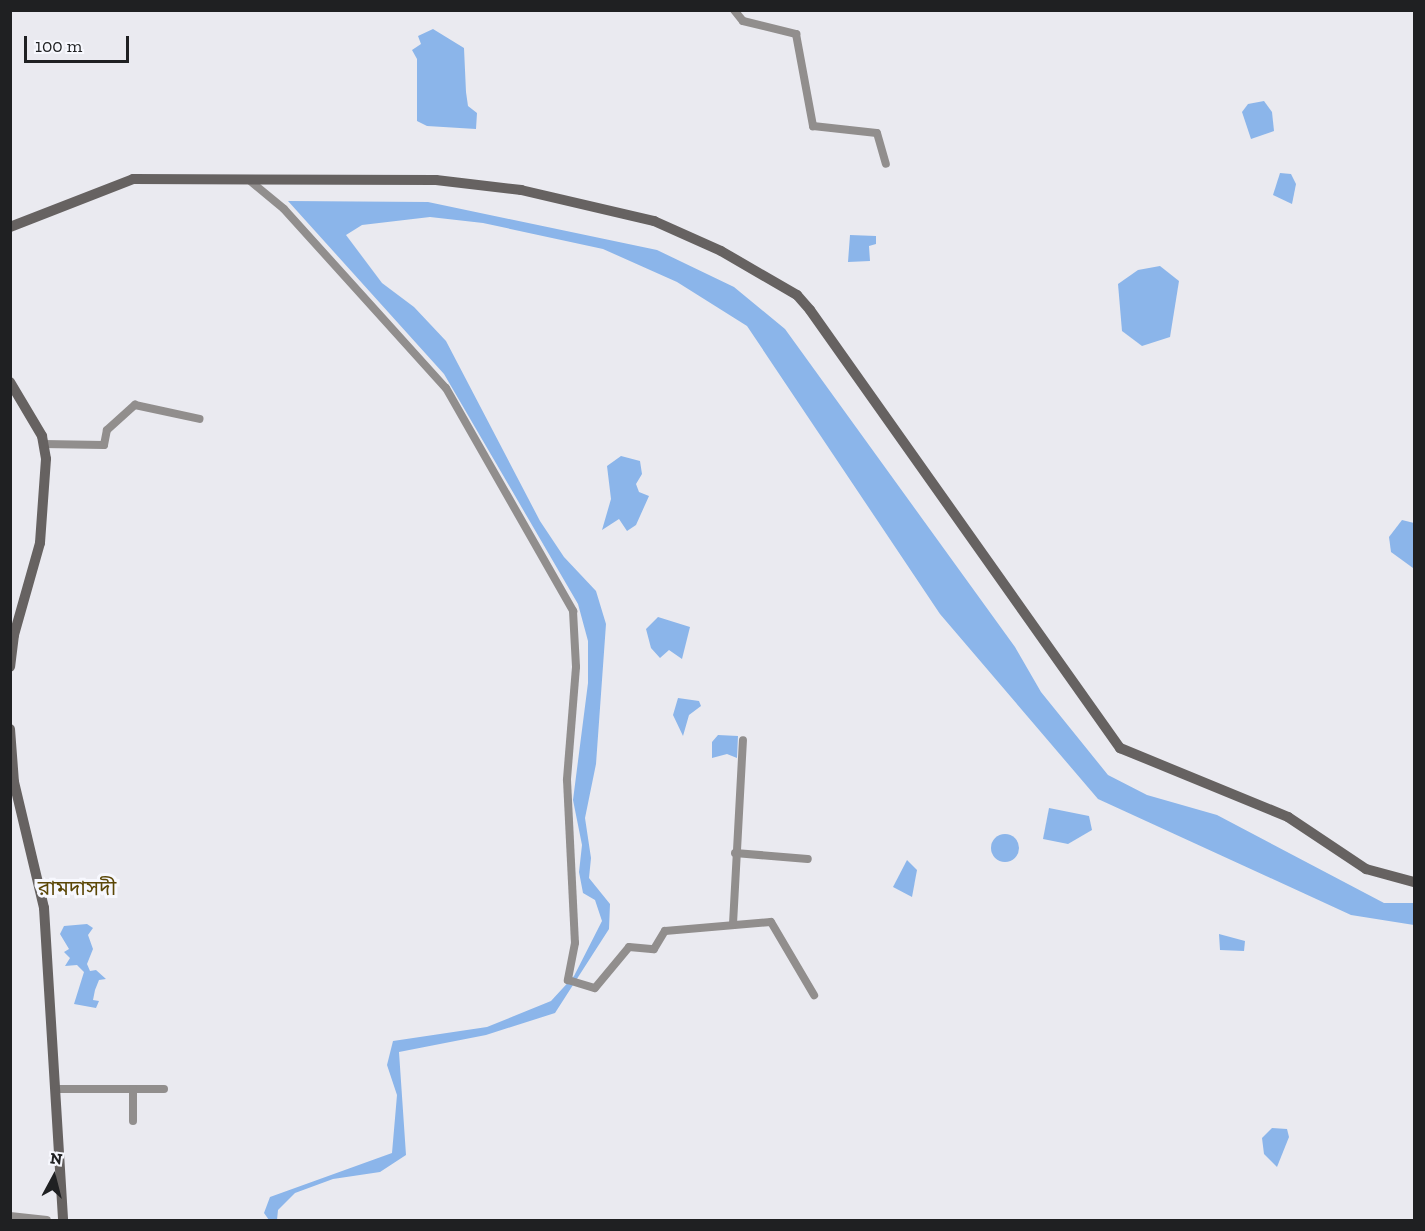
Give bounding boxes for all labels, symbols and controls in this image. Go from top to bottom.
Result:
scale bar [27,24,132,62]
text: 100 m [35,35,82,57]
district label: রামদাসদী [38,875,116,901]
north arrow [24,1147,84,1207]
text: N [49,1148,63,1169]

